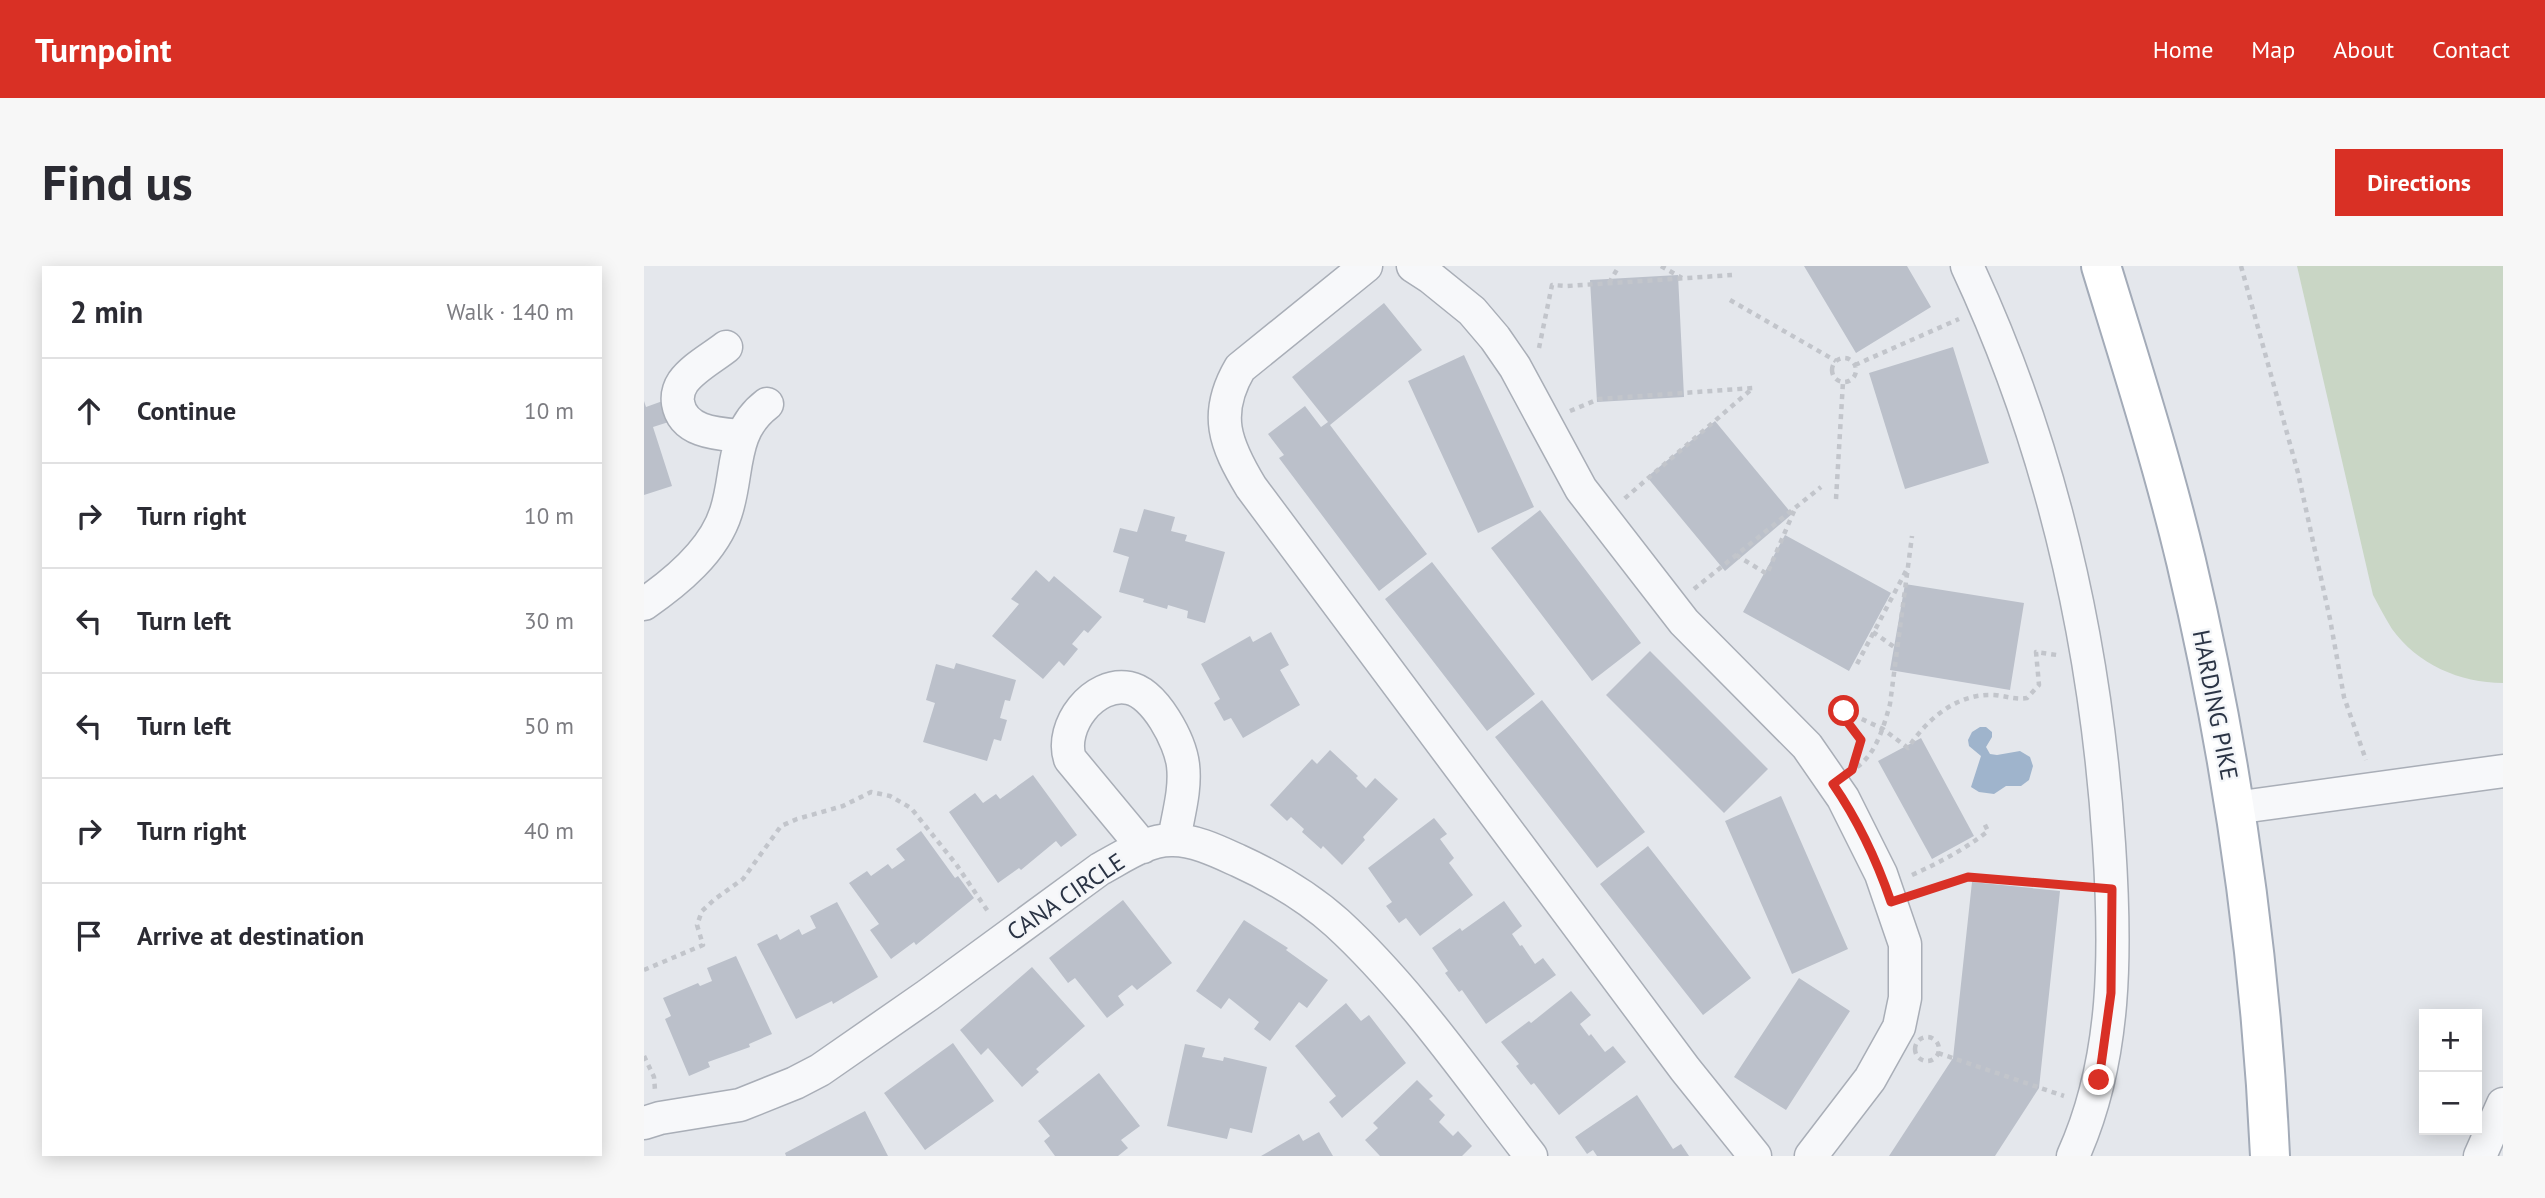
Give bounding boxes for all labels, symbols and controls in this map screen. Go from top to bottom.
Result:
text: Turnpoint [35,28,172,71]
text: Home [2153,34,2213,65]
text: Map [2251,34,2295,65]
text: About [2333,34,2394,65]
text: Contact [2432,34,2510,65]
button: Directions [2335,149,2503,216]
text: Find us [42,150,193,214]
text: 2 min [70,292,143,331]
text: Walk · 140 m [447,297,574,326]
icon: ahead [70,392,108,430]
text: Continue [137,394,236,427]
text: 10 m [524,396,574,425]
icon: right [70,497,108,535]
text: Turn right [137,499,246,532]
text: 10 m [524,501,574,530]
icon: left [70,602,108,640]
text: Turn left [137,604,231,637]
text: 30 m [524,606,574,635]
street label: HARDING PIKE [2186,627,2245,783]
route start [1828,695,1859,726]
icon: left [70,707,108,745]
text: Turn left [137,709,231,742]
text: 50 m [524,711,574,740]
icon: right [70,812,108,850]
text: Turn right [137,814,246,847]
text: 40 m [524,816,574,845]
street label: CANA CIRCLE [1001,846,1131,947]
icon: arrive [70,917,108,955]
text: Arrive at destination [137,919,364,952]
map controls [2419,1009,2482,1135]
button: + [2419,1009,2482,1072]
route end [2083,1064,2114,1095]
button: − [2419,1072,2482,1135]

